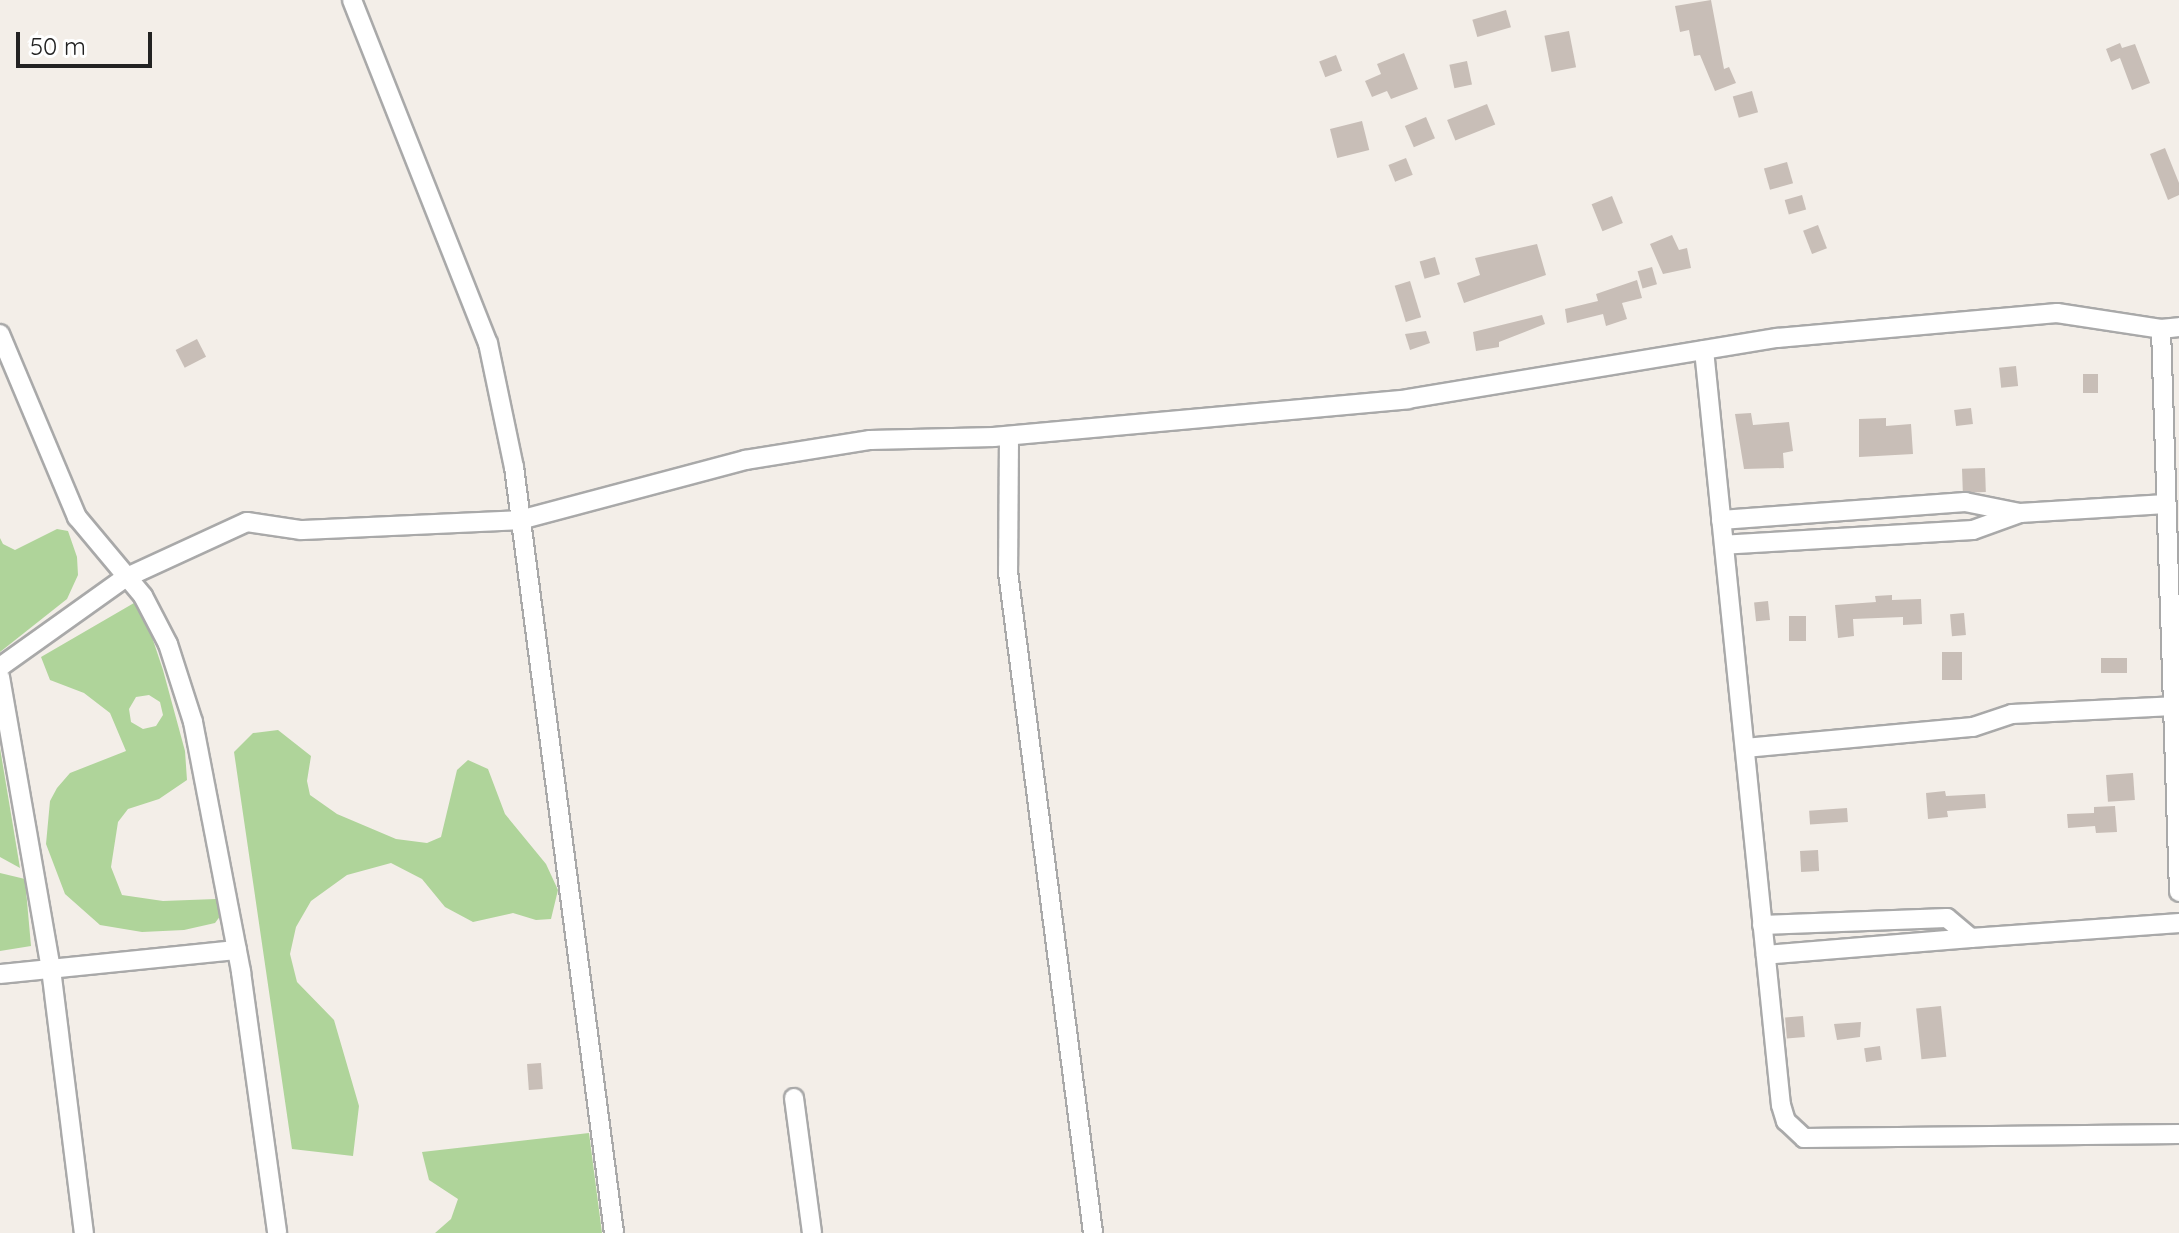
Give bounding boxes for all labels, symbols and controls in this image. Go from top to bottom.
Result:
scale bar [20,16,156,66]
text: 50 m [30,31,86,61]

